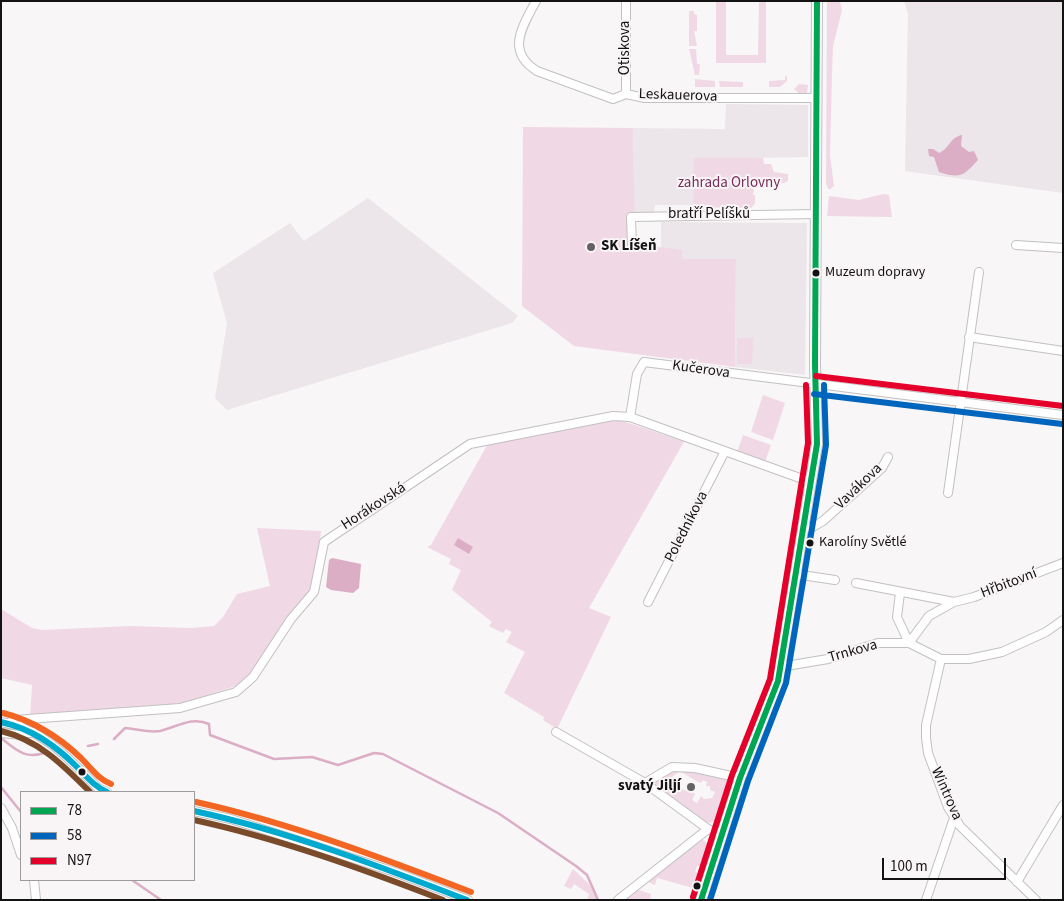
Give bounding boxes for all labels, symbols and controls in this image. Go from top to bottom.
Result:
street label: Otiskova [617,21,635,75]
street label: Leskauerova [638,86,718,106]
park label: zahrada Orlovny [678,175,780,193]
street label: bratří Pelíšků [668,206,750,224]
place label: SK Líšeň [601,238,656,256]
marker: SK Líšeň [585,241,597,253]
place label: Muzeum dopravy [825,265,925,281]
marker: Muzeum dopravy [811,268,821,278]
street label: Kučerova [671,357,731,383]
street label: Vavákova [832,460,886,514]
street label: Horákovská [338,479,410,535]
street label: Poledníkova [661,489,713,565]
place label: Karolíny Světlé [819,535,906,551]
marker: Karolíny Světlé [805,538,815,548]
street label: Hřbitovní [978,565,1040,603]
street label: Trnkova [826,636,880,668]
street label: Wintrova [926,765,966,823]
unlabelled marker [77,767,87,777]
place label: svatý Jiljí [618,778,681,796]
marker: svatý Jiljí [685,781,697,793]
legend [20,791,195,881]
text: 78 [67,800,82,821]
text: 58 [67,825,82,846]
scale bar [884,848,1008,880]
text: N97 [67,850,92,871]
text: 100 m [890,856,928,877]
unlabelled marker [692,881,702,891]

